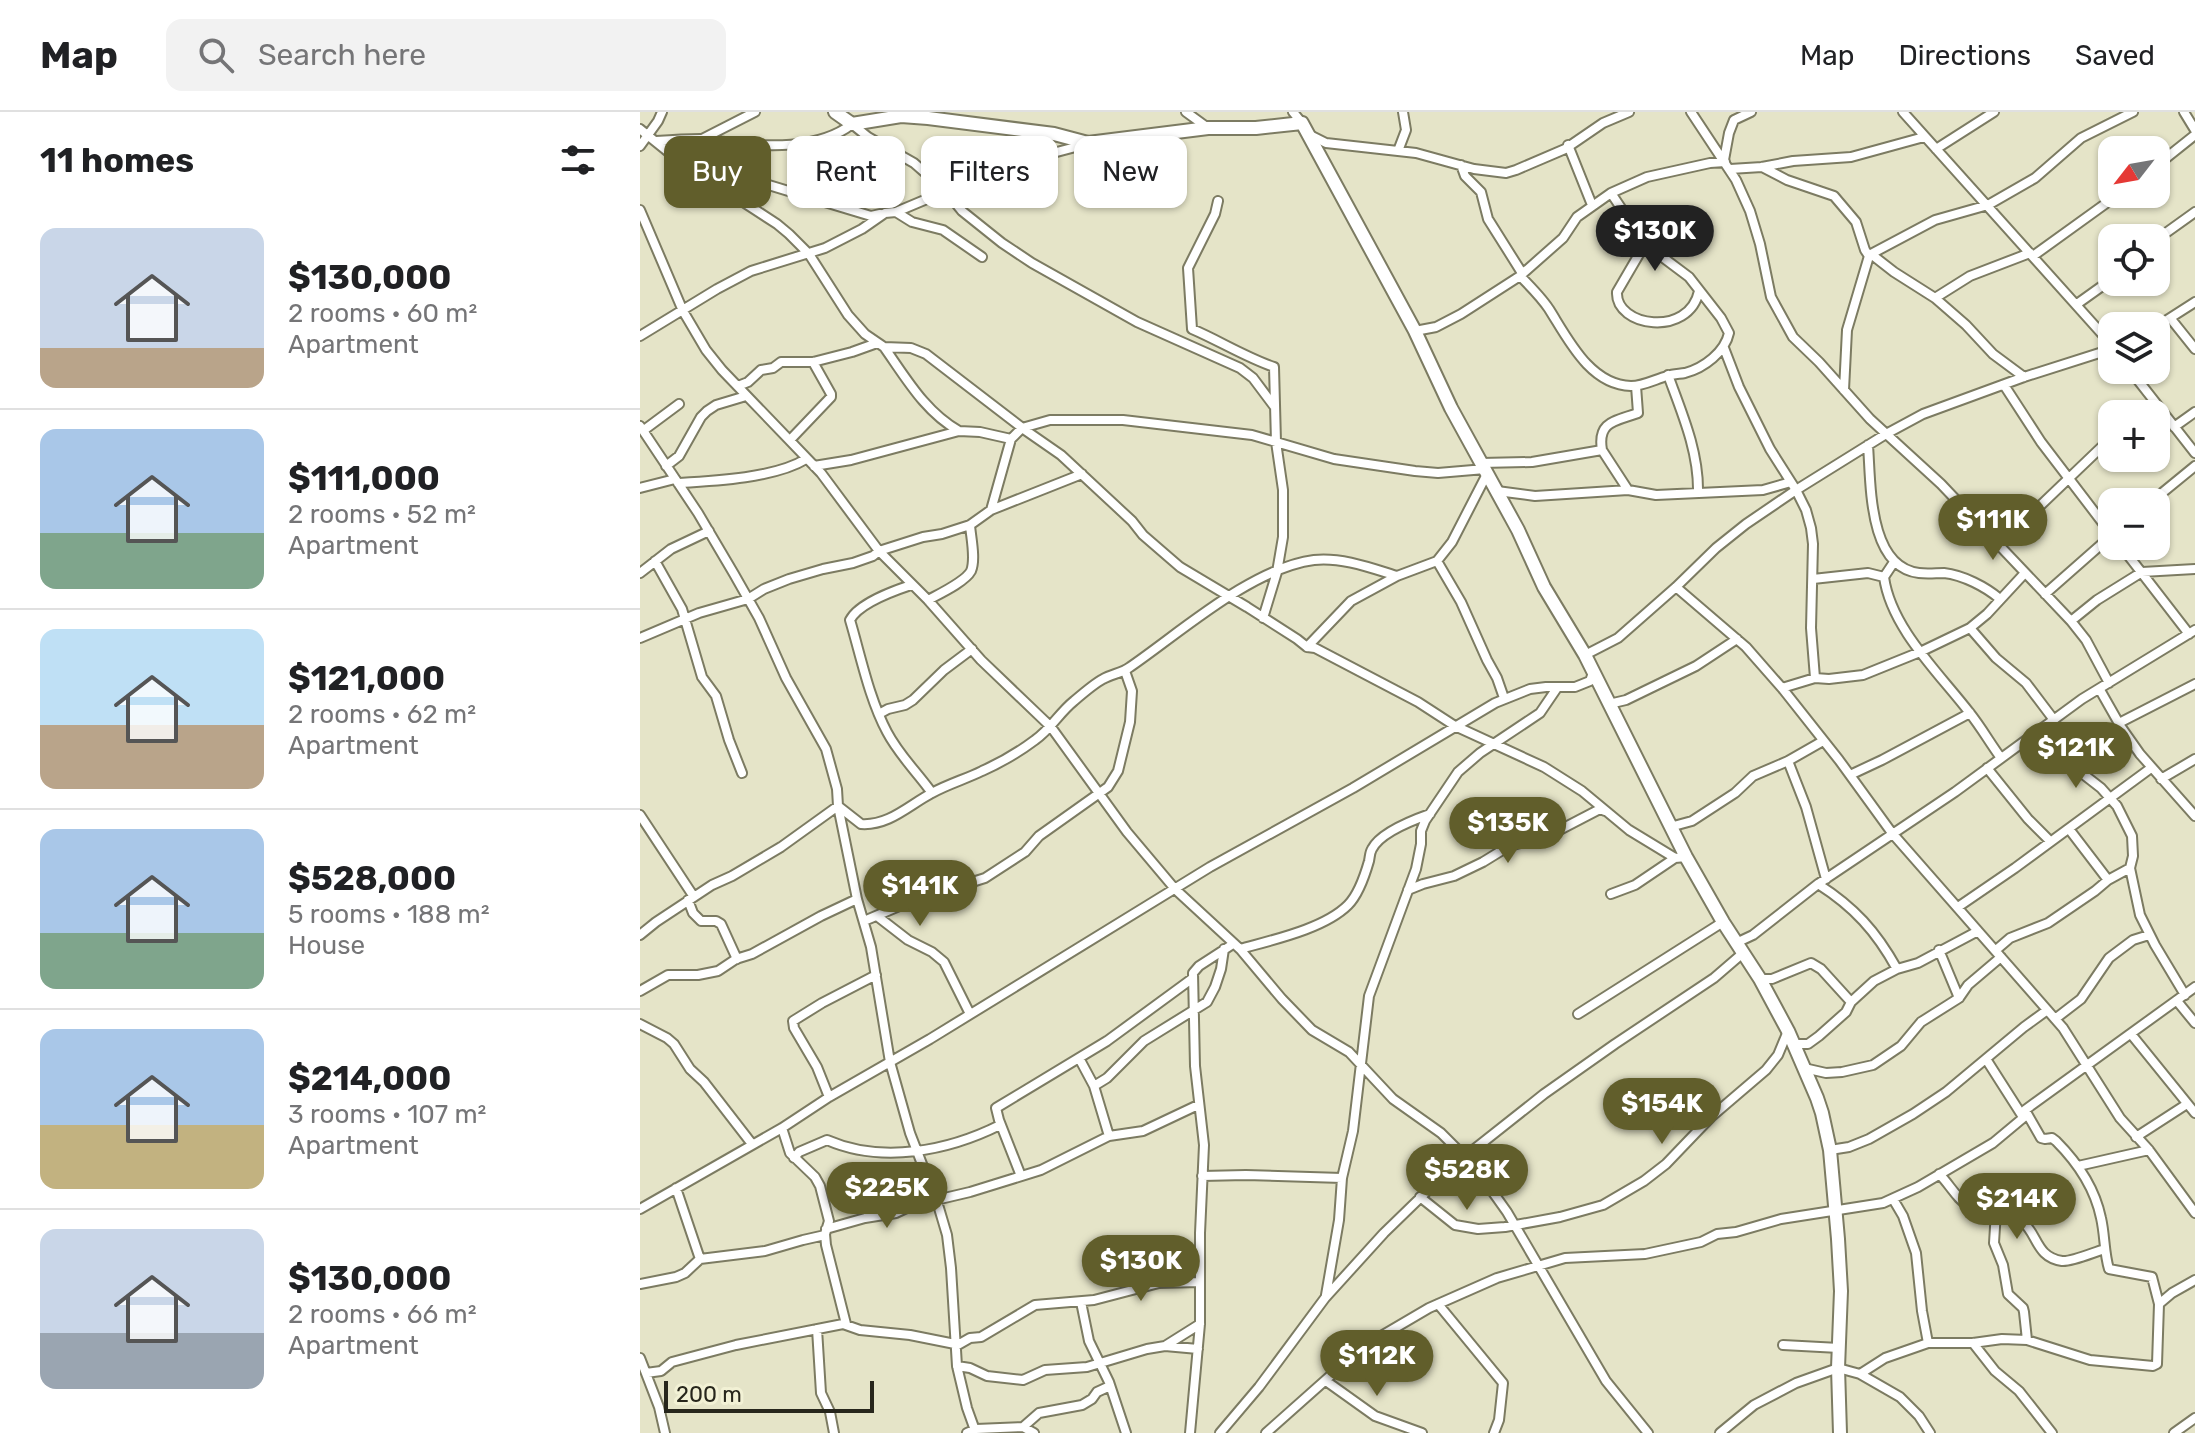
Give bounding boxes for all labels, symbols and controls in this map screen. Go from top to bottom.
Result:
search box [166,19,726,91]
text: Map [40,32,118,78]
icon: search [194,33,238,77]
text: Search here [258,37,426,73]
text: Map [1800,39,1854,72]
text: Directions [1898,39,2031,72]
text: Saved [2075,39,2155,72]
chip: Buy [664,136,771,208]
chip: Rent [787,136,905,208]
chip: Filters [921,136,1058,208]
chip: New [1074,136,1187,208]
north arrow [2098,136,2170,208]
map controls [2098,136,2170,560]
icon: filters [556,138,600,182]
text: 11 homes [40,140,194,181]
pin: $130K [1599,205,1711,273]
text: $130K [1614,215,1696,246]
button: locate [2098,224,2170,296]
text: $130,000 [288,257,451,298]
icon: home [104,260,200,356]
text: 2 rooms · 60 m² [288,298,477,329]
button: layers [2098,312,2170,384]
text: Apartment [288,329,419,360]
button: + [2098,400,2170,472]
text: $111,000 [288,458,440,499]
icon: home [104,461,200,557]
button: − [2098,488,2170,560]
pin: $111K [1937,494,2049,562]
text: 2 rooms · 52 m² [288,499,476,530]
text: $111K [1956,504,2030,535]
text: Apartment [288,530,419,561]
text: $121,000 [288,658,445,699]
icon: home [104,661,200,757]
text: 2 rooms · 62 m² [288,699,476,730]
pin: $121K [2020,722,2132,790]
text: Apartment [288,730,419,761]
text: $121K [2037,732,2115,763]
pin: $135K [1452,797,1564,865]
text: $135K [1467,807,1549,838]
text: $528,000 [288,858,456,899]
pin: $141K [864,860,976,928]
icon: home [104,861,200,957]
text: $141K [881,870,959,901]
text: 5 rooms · 188 m² [288,899,490,930]
text: House [288,930,365,961]
text: $214,000 [288,1058,451,1099]
icon: home [104,1061,200,1157]
pin: $154K [1606,1078,1718,1146]
text: $154K [1621,1088,1703,1119]
text: 3 rooms · 107 m² [288,1099,487,1130]
text: Apartment [288,1130,419,1161]
pin: $528K [1411,1144,1523,1212]
text: $528K [1424,1154,1510,1185]
pin: $225K [831,1162,943,1230]
text: $225K [844,1172,930,1203]
pin: $214K [1961,1173,2073,1241]
text: $214K [1976,1183,2058,1214]
pin: $130K [1085,1235,1197,1303]
text: $130K [1100,1245,1182,1276]
text: $130,000 [288,1258,451,1299]
icon: home [104,1261,200,1357]
text: 2 rooms · 66 m² [288,1299,477,1330]
text: Apartment [288,1330,419,1361]
pin: $112K [1321,1330,1433,1398]
text: $112K [1338,1340,1416,1371]
scale bar [664,1377,874,1413]
text: 200 m [676,1381,742,1408]

